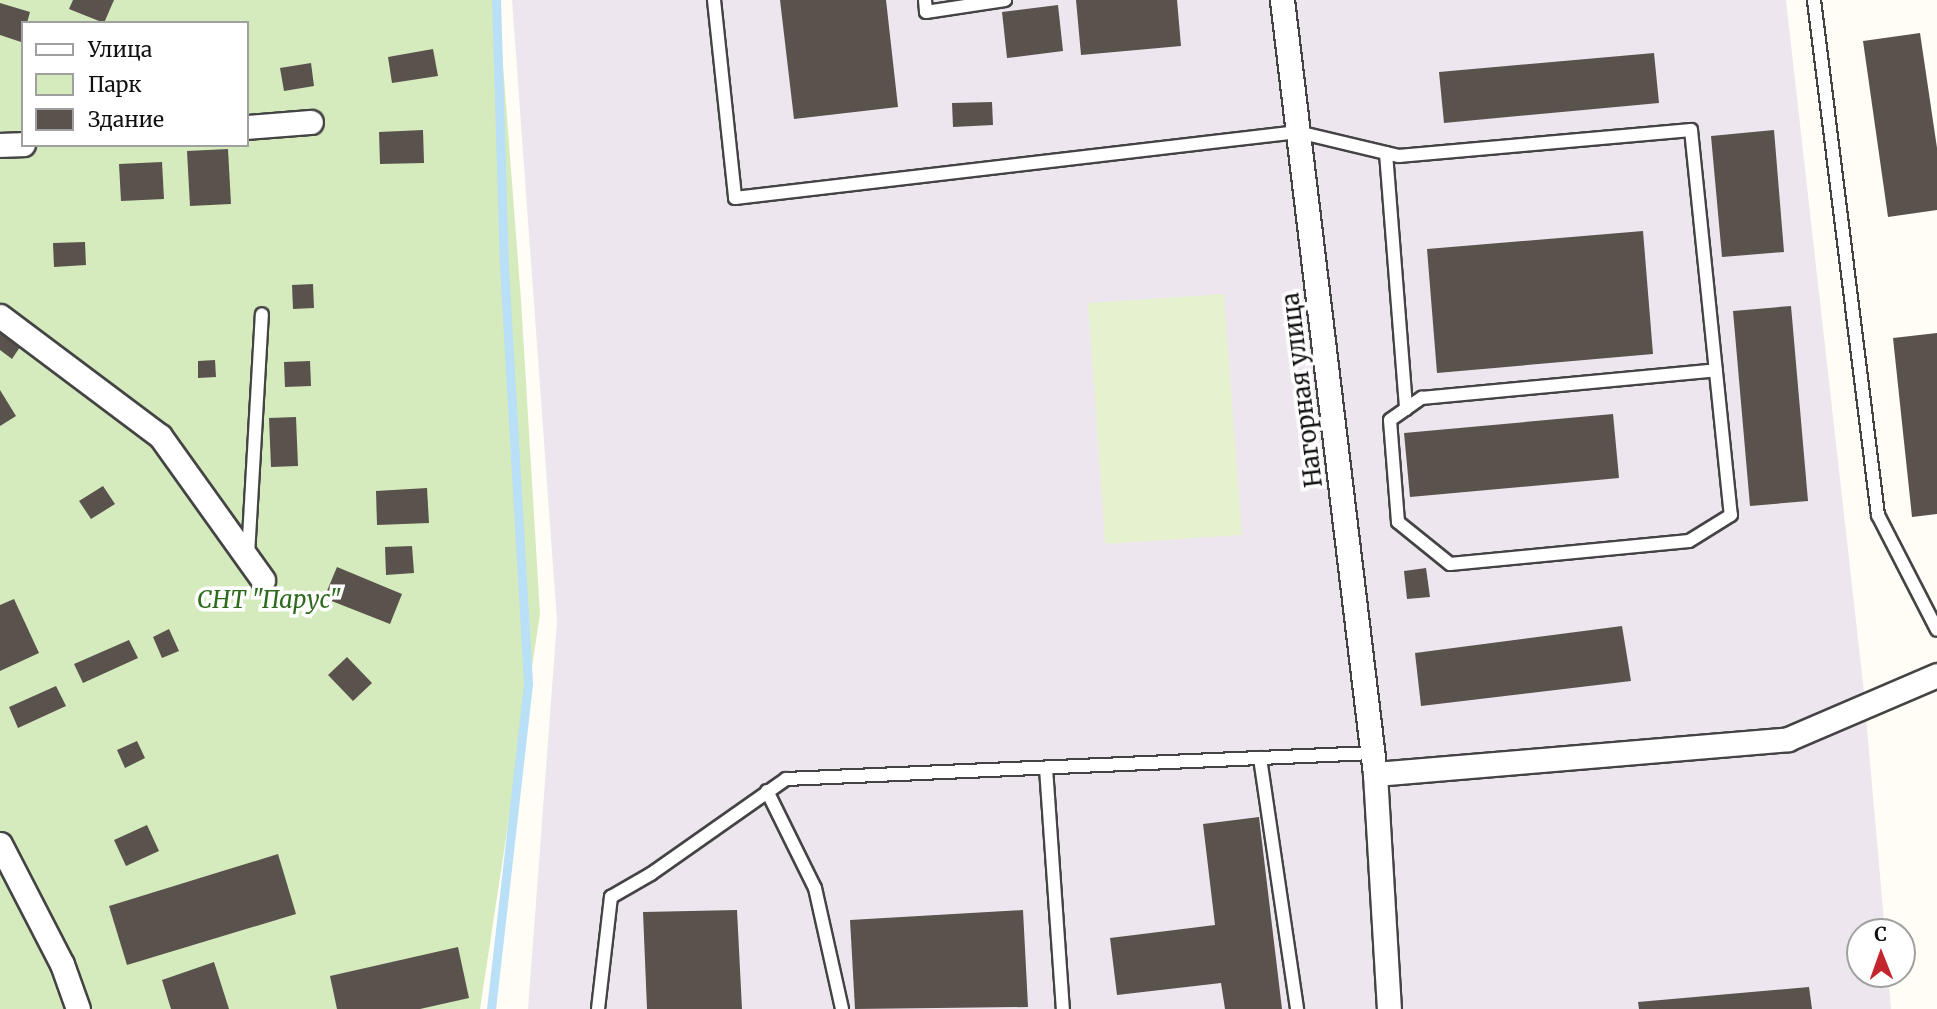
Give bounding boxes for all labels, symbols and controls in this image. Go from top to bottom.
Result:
legend [21,21,248,147]
text: Улица [88,36,152,63]
text: Парк [88,71,142,98]
text: Здание [88,106,164,133]
street label: Нагорная улица [1276,291,1328,489]
park label: СНТ "Парус" [197,586,341,614]
north arrow [1846,918,1916,988]
text: С [1874,922,1887,946]

